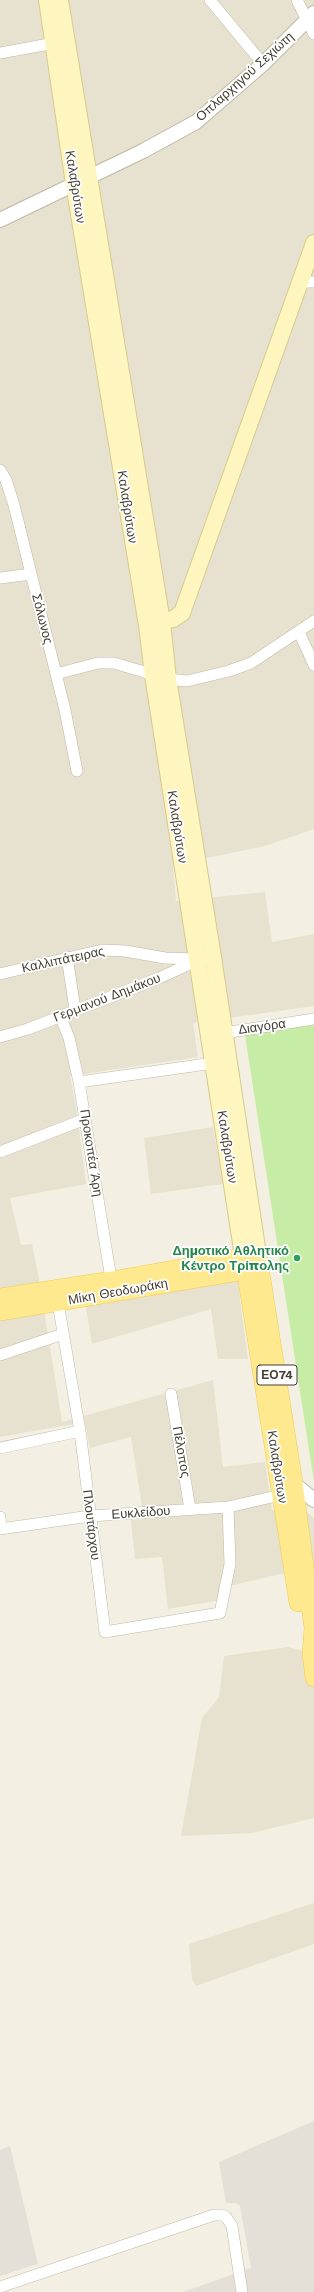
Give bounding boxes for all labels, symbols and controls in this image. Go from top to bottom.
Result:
street label: Οπλαρχηγού Σεχιώτη [193,29,297,125]
street label: Καλαβρύτων [62,150,88,224]
street label: Καλαβρύτων [114,470,140,544]
street label: Σόλωνος [28,592,56,646]
street label: Καλαβρύτων [164,790,190,864]
street label: Καλλιπάτειρας [20,944,106,976]
street label: Γερμανού Δημάκου [51,970,163,1026]
street label: Διαγόρα [237,1016,287,1038]
street label: Προκοπέα Άρη [76,1108,106,1198]
street label: Καλαβρύτων [214,1110,240,1184]
place label: Δημοτικό Αθλητικό Κέντρο Τρίπολης [172,1243,289,1274]
marker: Δημοτικό Αθλητικό Κέντρο Τρίπολης [292,1253,302,1263]
street label: Μίκη Θεοδωράκη [67,1276,169,1308]
road number: ΕΟ74 [257,1365,297,1385]
street label: Πέλοπος [169,1425,193,1479]
street label: Καλαβρύτων [264,1430,290,1504]
street label: Πλουτάρχου [79,1489,103,1561]
street label: Ευκλείδου [111,1503,171,1523]

